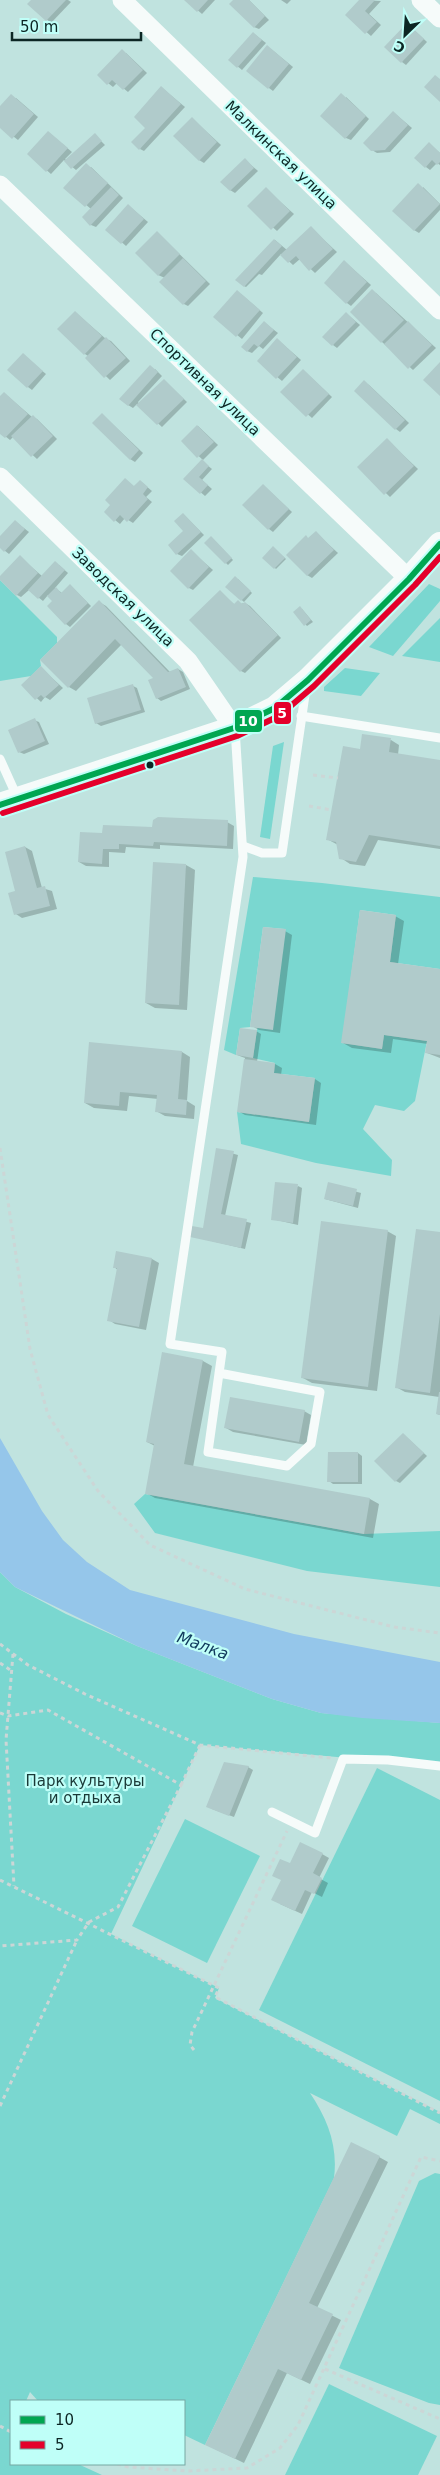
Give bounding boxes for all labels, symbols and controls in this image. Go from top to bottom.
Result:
scale bar [12,10,141,42]
north arrow [380,10,430,60]
text: 50 m [20,18,58,36]
text: С [391,37,408,56]
street label: Малкинская улица [221,97,341,213]
street label: Спортивная улица [146,325,264,439]
street label: Заводская улица [68,544,178,650]
line badge: 5 [273,701,292,725]
text: 5 [277,705,287,721]
line badge: 10 [234,709,263,733]
text: 10 [238,713,258,729]
unlabelled marker [145,760,155,770]
water label: Малка [175,1627,231,1664]
park label: Парк культуры и отдыха [25,1772,145,1807]
legend [10,2400,185,2465]
text: 10 [55,2411,74,2429]
text: 5 [55,2436,65,2454]

